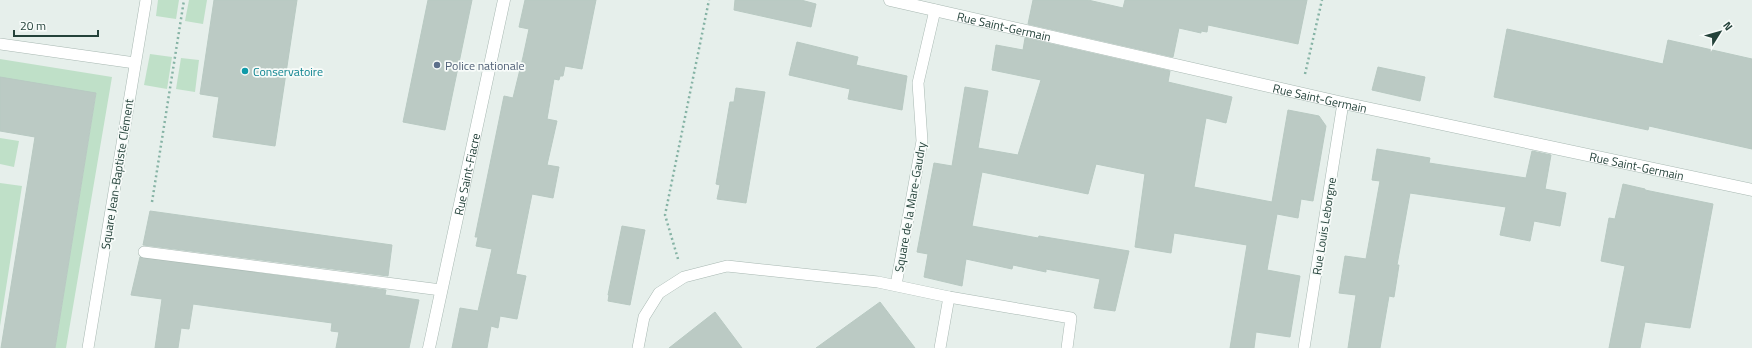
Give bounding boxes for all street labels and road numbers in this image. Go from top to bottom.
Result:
street label: Rue Saint-Germain [955,6,1053,46]
street label: Rue Saint-Germain [1271,78,1369,117]
street label: Square Jean-Baptiste Clément [96,97,138,251]
street label: Rue Saint-Fiacre [448,131,485,217]
street label: Square de la Mare-Gaudry [889,140,931,274]
street label: Rue Saint-Germain [1588,146,1686,185]
street label: Rue Louis Leborgne [1307,176,1341,276]

